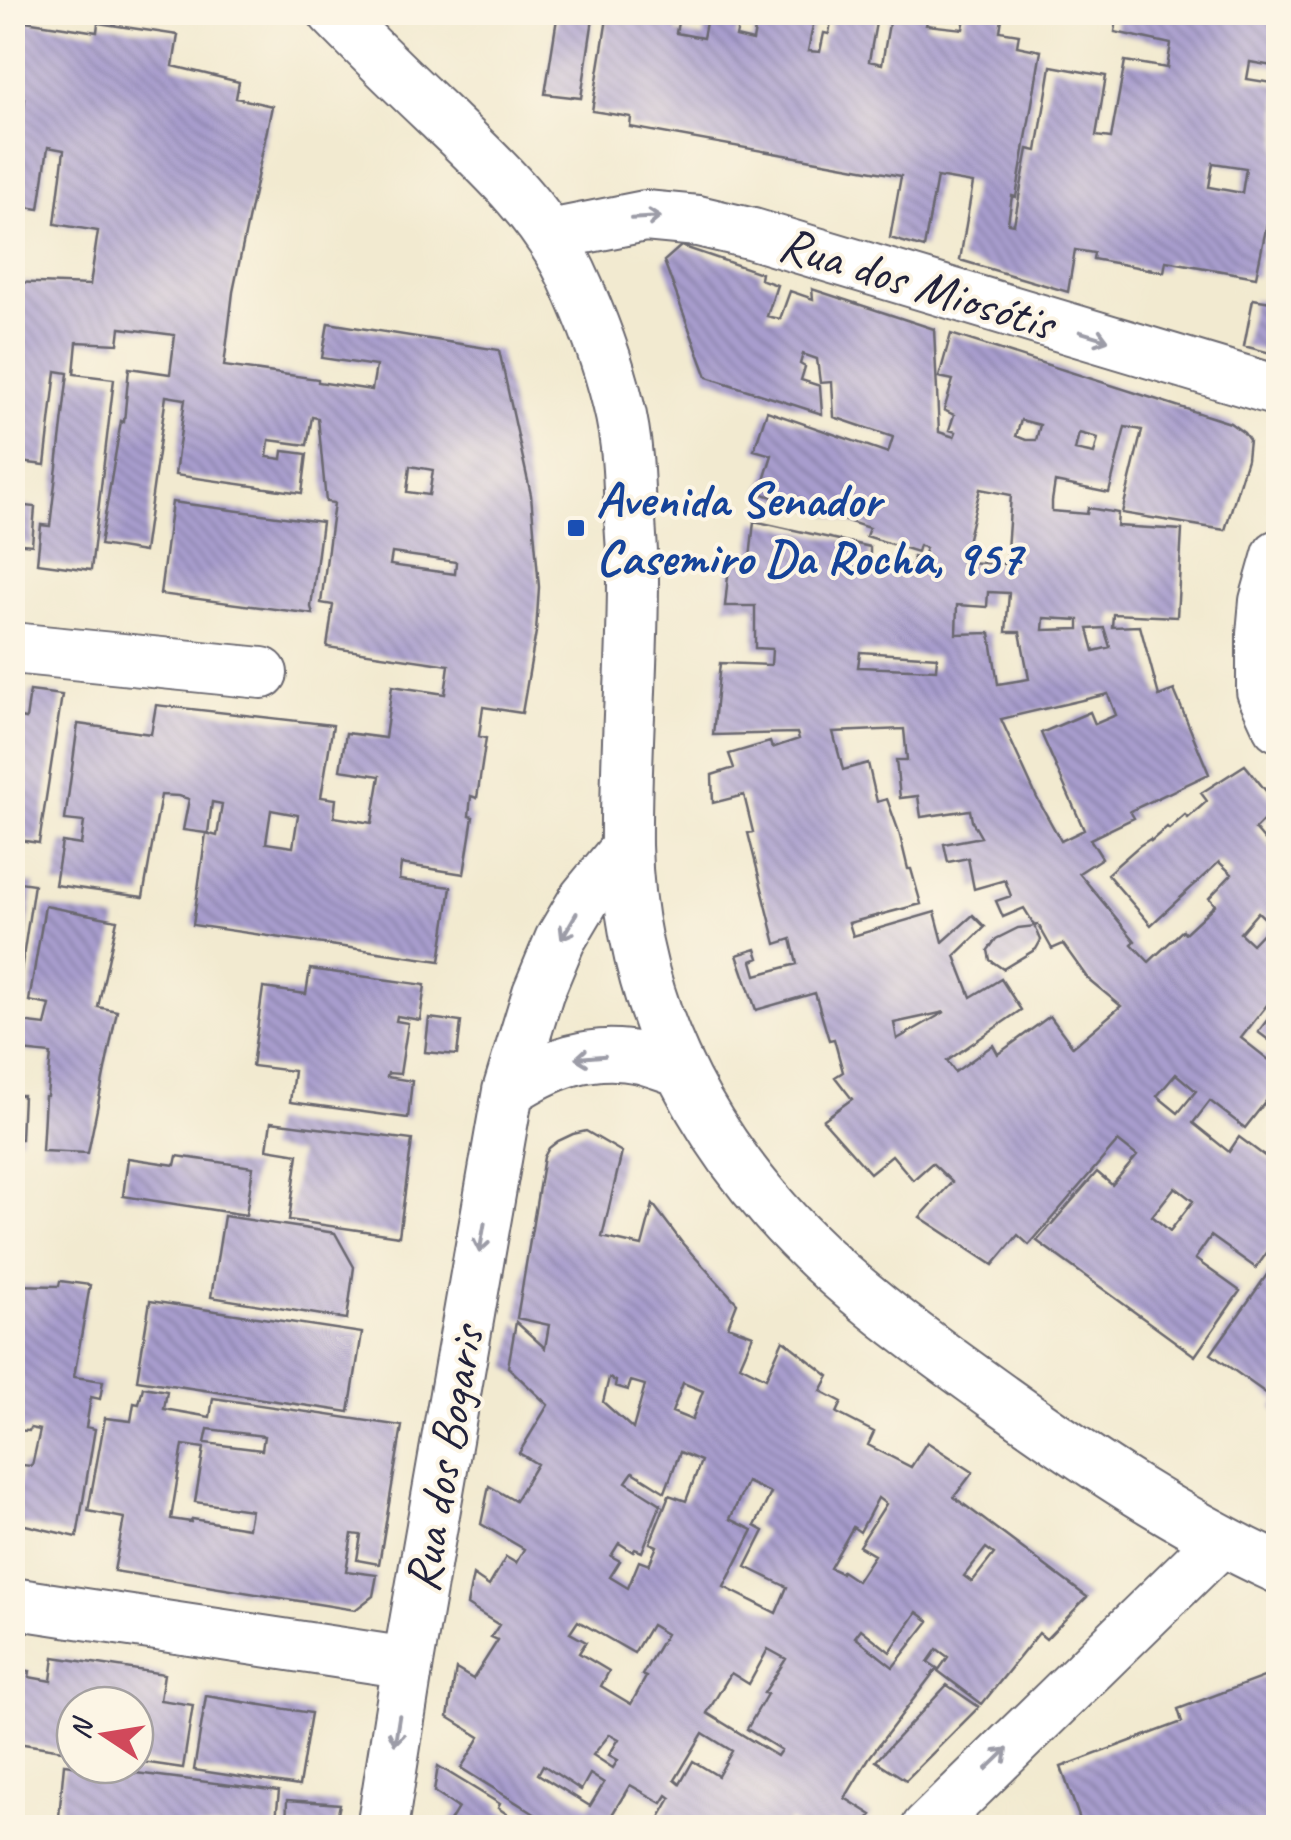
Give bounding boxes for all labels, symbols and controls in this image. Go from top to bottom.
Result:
one-way arrow [629,208,661,227]
street label: Rua dos Miosótis [772,211,1066,356]
one-way arrow [1078,328,1109,346]
place label: Avenida Senador Casemiro Da Rocha, 957 [596,468,1026,589]
marker: Avenida Senador Casemiro Da Rocha, 957 [565,517,587,539]
one-way arrow [558,911,578,940]
one-way arrow [574,1048,607,1067]
one-way arrow [472,1221,491,1253]
street label: Rua dos Bogaris [390,1318,499,1597]
north arrow [55,1685,155,1785]
text: N [62,1713,101,1742]
one-way arrow [388,1714,406,1746]
one-way arrow [984,1748,1008,1772]

